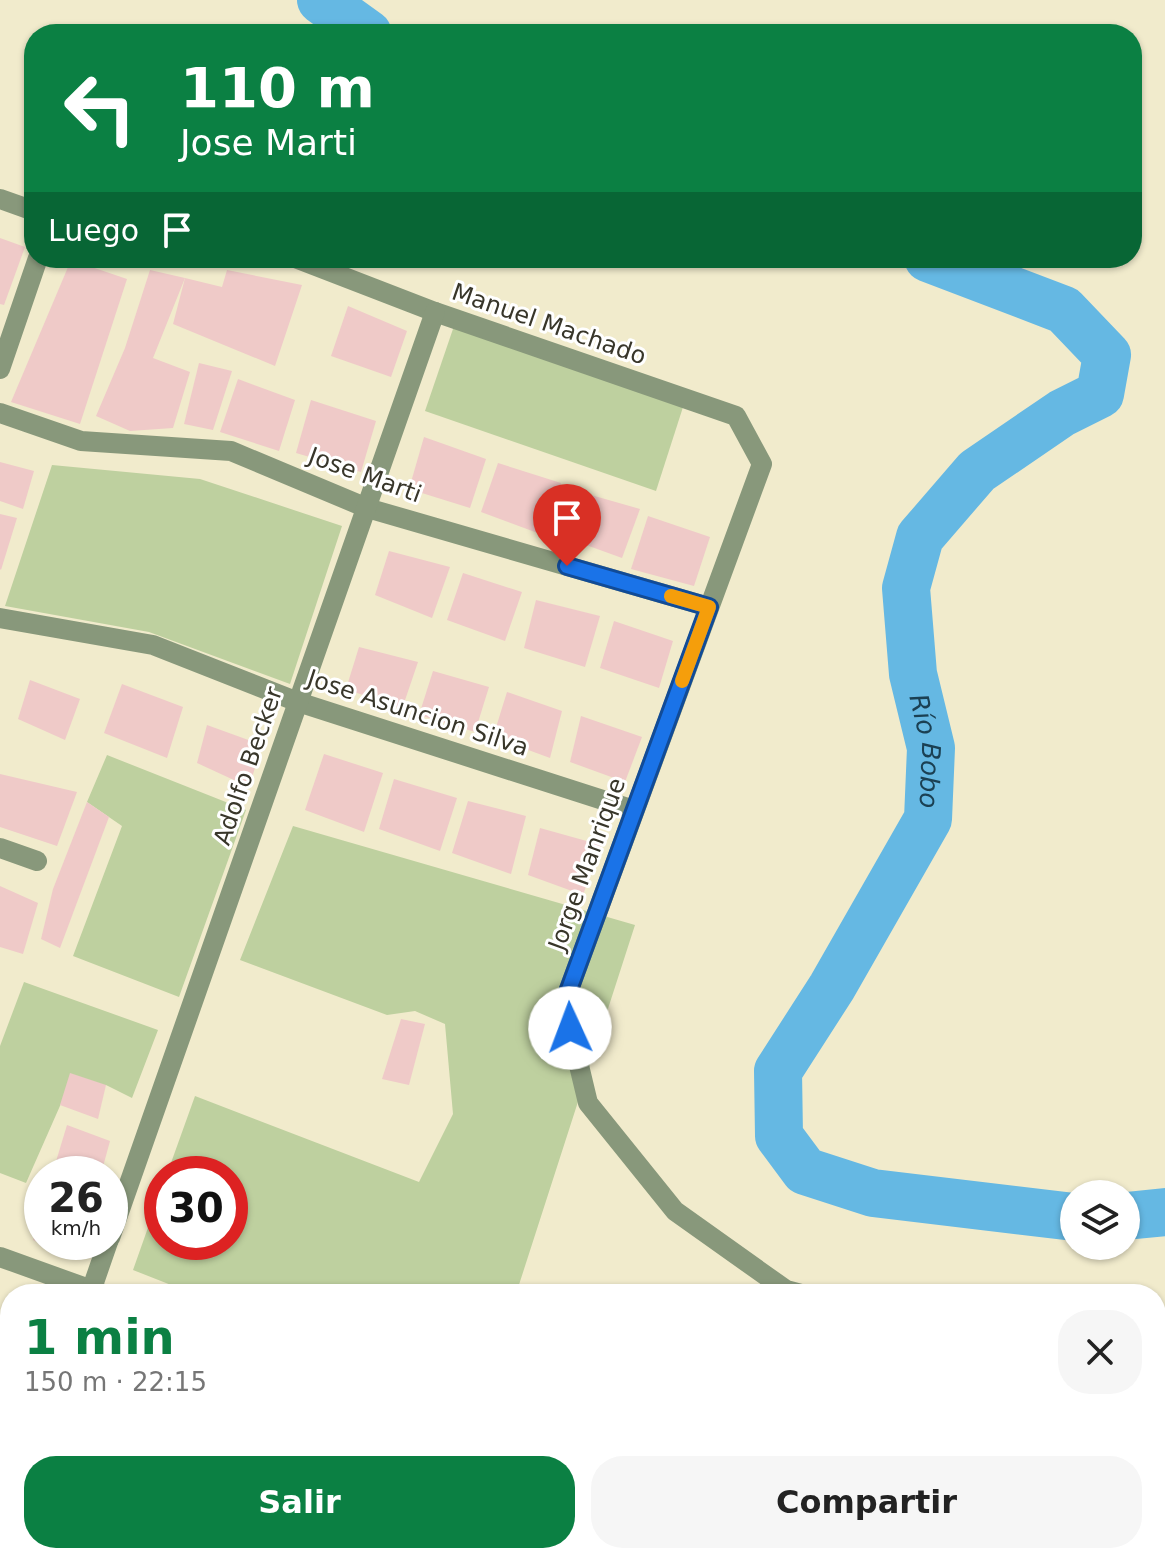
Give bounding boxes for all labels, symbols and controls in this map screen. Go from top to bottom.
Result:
text: 110 m [180,55,375,120]
icon: left [48,56,152,160]
text: Jose Marti [180,122,357,163]
icon: arrive [155,208,199,252]
text: Luego [48,213,139,248]
street label: Manuel Machado [448,278,650,370]
street label: Jose Marti [303,441,425,508]
pin [533,484,601,566]
icon: arrive [545,496,589,540]
street label: Jose Asuncion Silva [302,663,532,762]
street label: Adolfo Becker [208,683,288,849]
water label: Río Bobo [903,691,946,809]
street label: Jorge Manrique [542,774,631,956]
position arrow [528,986,612,1070]
speed limit sign: 30 [144,1156,248,1260]
text: 26 [48,1175,104,1221]
map controls [1060,1180,1140,1260]
button: layers [1060,1180,1140,1260]
text: km/h [51,1216,101,1240]
text: 1 min [24,1309,175,1365]
button: close [1058,1310,1142,1394]
text: 150 m · 22:15 [24,1367,207,1397]
button: Salir [24,1456,575,1548]
button: Compartir [591,1456,1142,1548]

